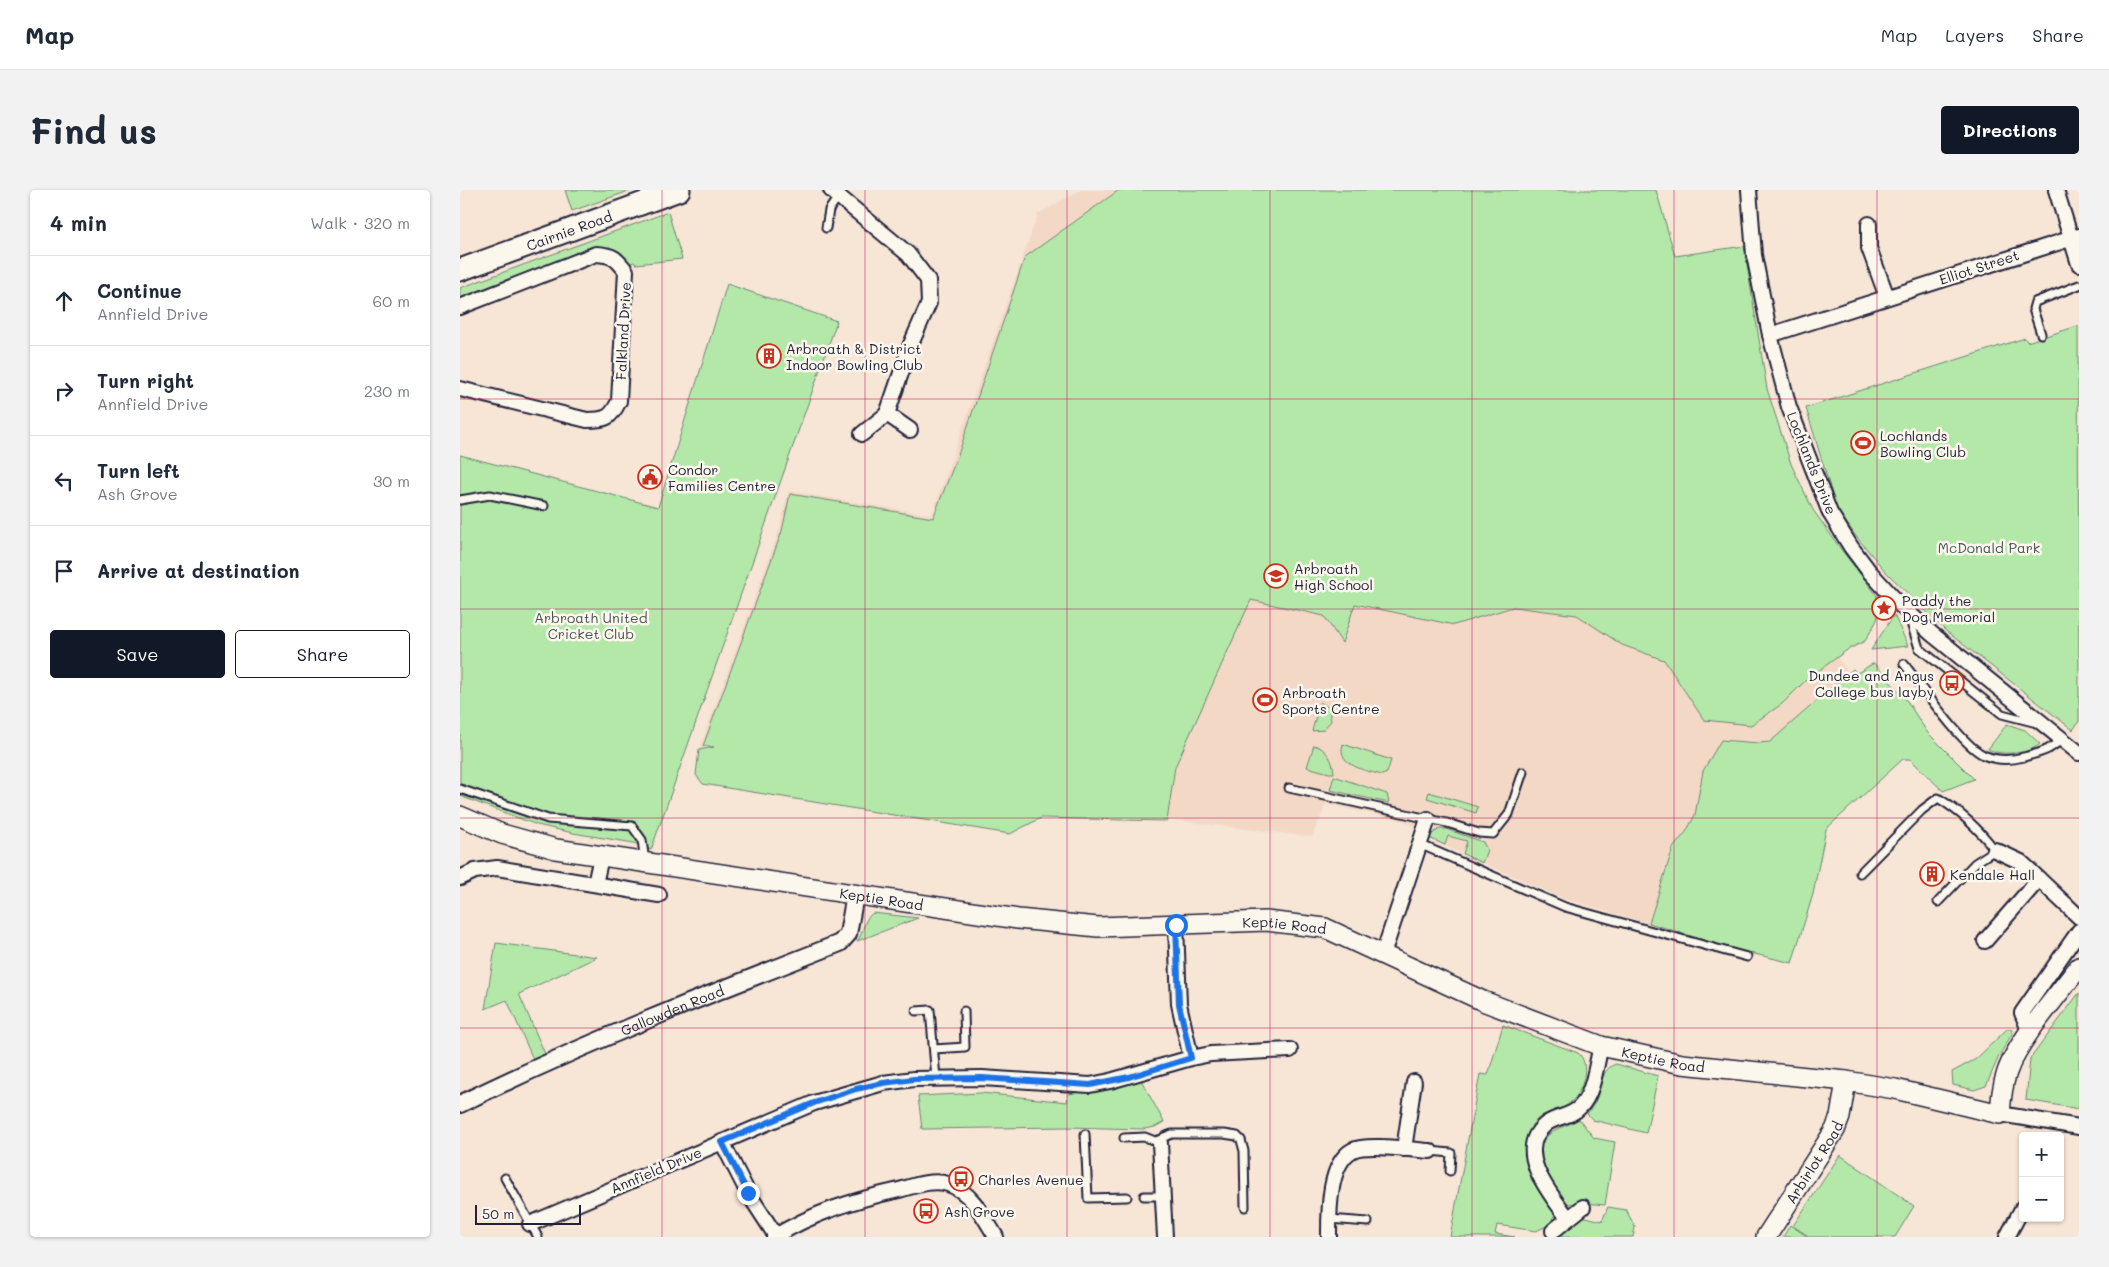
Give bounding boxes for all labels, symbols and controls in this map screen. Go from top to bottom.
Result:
text: Map [25,19,74,50]
text: Map [1881,23,1917,47]
text: Layers [1945,23,2004,47]
text: Share [2032,23,2084,47]
button: Directions [1941,106,2079,154]
text: Find us [30,107,157,153]
street label: Cairnie Road [523,206,615,255]
text: 4 min [50,209,107,236]
text: Walk · 320 m [310,212,410,233]
street label: Elliot Street [1937,245,2021,289]
text: Continue [97,278,182,303]
street label: Falkland Drive [611,282,635,380]
icon: ahead [50,287,78,315]
text: 60 m [373,290,410,311]
text: Annfield Drive [97,303,208,324]
place label: Arbroath & District Indoor Bowling Club [786,339,923,374]
building icon: Arbroath & District Indoor Bowling Club [756,343,782,369]
text: Turn right [97,368,194,393]
icon: right [50,377,78,405]
text: 230 m [364,380,410,401]
text: Annfield Drive [97,393,208,414]
street label: Lochlands Drive [1783,409,1841,517]
place label: Lochlands Bowling Club [1880,426,1966,461]
sports icon: Lochlands Bowling Club [1850,430,1876,456]
text: Turn left [97,458,180,483]
place label: Condor Families Centre [668,460,776,495]
public building icon: Condor Families Centre [637,464,663,490]
icon: left [50,467,78,495]
text: 30 m [373,470,410,491]
text: Ash Grove [97,483,178,504]
park label: McDonald Park [1938,538,2040,557]
icon: arrive [50,557,78,585]
text: Arrive at destination [97,558,300,583]
place label: Arbroath High School [1294,559,1373,594]
school or university icon: Arbroath High School [1263,563,1289,589]
place label: Paddy the Dog Memorial [1902,591,1995,626]
place icon: Paddy the Dog Memorial [1871,595,1897,621]
park label: Arbroath United Cricket Club [534,608,648,643]
button: Save [50,630,225,678]
button: Share [235,630,410,678]
place label: Dundee and Angus College bus layby [1808,666,1934,701]
bus stop icon: Dundee and Angus College bus layby [1939,670,1965,696]
place label: Arbroath Sports Centre [1282,683,1380,718]
sports icon: Arbroath Sports Centre [1252,687,1278,713]
building icon: Kendale Hall [1919,861,1945,887]
place label: Kendale Hall [1950,865,2035,884]
street label: Keptie Road [838,883,925,914]
street label: Keptie Road [1242,911,1327,938]
route start [1165,914,1188,937]
street label: Gallowden Road [617,980,727,1040]
street label: Keptie Road [1620,1041,1706,1076]
street label: Arbirlot Road [1781,1118,1847,1207]
map controls [2019,1132,2064,1222]
button: + [2019,1132,2064,1177]
street label: Annfield Drive [607,1142,705,1198]
bus stop icon: Charles Avenue [948,1166,974,1192]
place label: Charles Avenue [978,1170,1084,1189]
button: − [2019,1177,2064,1222]
route end [737,1182,760,1205]
bus stop icon: Ash Grove [913,1198,939,1224]
scale bar [475,1202,581,1225]
place label: Ash Grove [944,1202,1015,1221]
text: 50 m [482,1204,514,1223]

